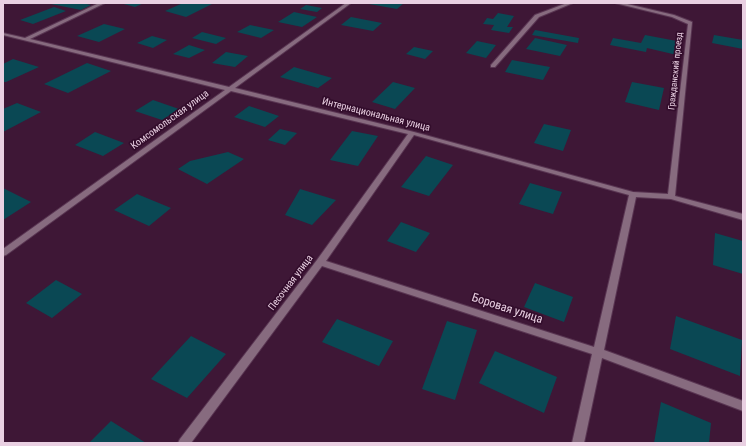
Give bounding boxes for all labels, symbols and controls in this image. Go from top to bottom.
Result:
street label: Гражданский проезд [667,32,685,110]
street label: Комсомольская улица [129,88,211,152]
street label: Интернациональная улица [321,96,431,134]
street label: Песочная улица [266,253,316,313]
street label: Боровая улица [470,291,544,327]

